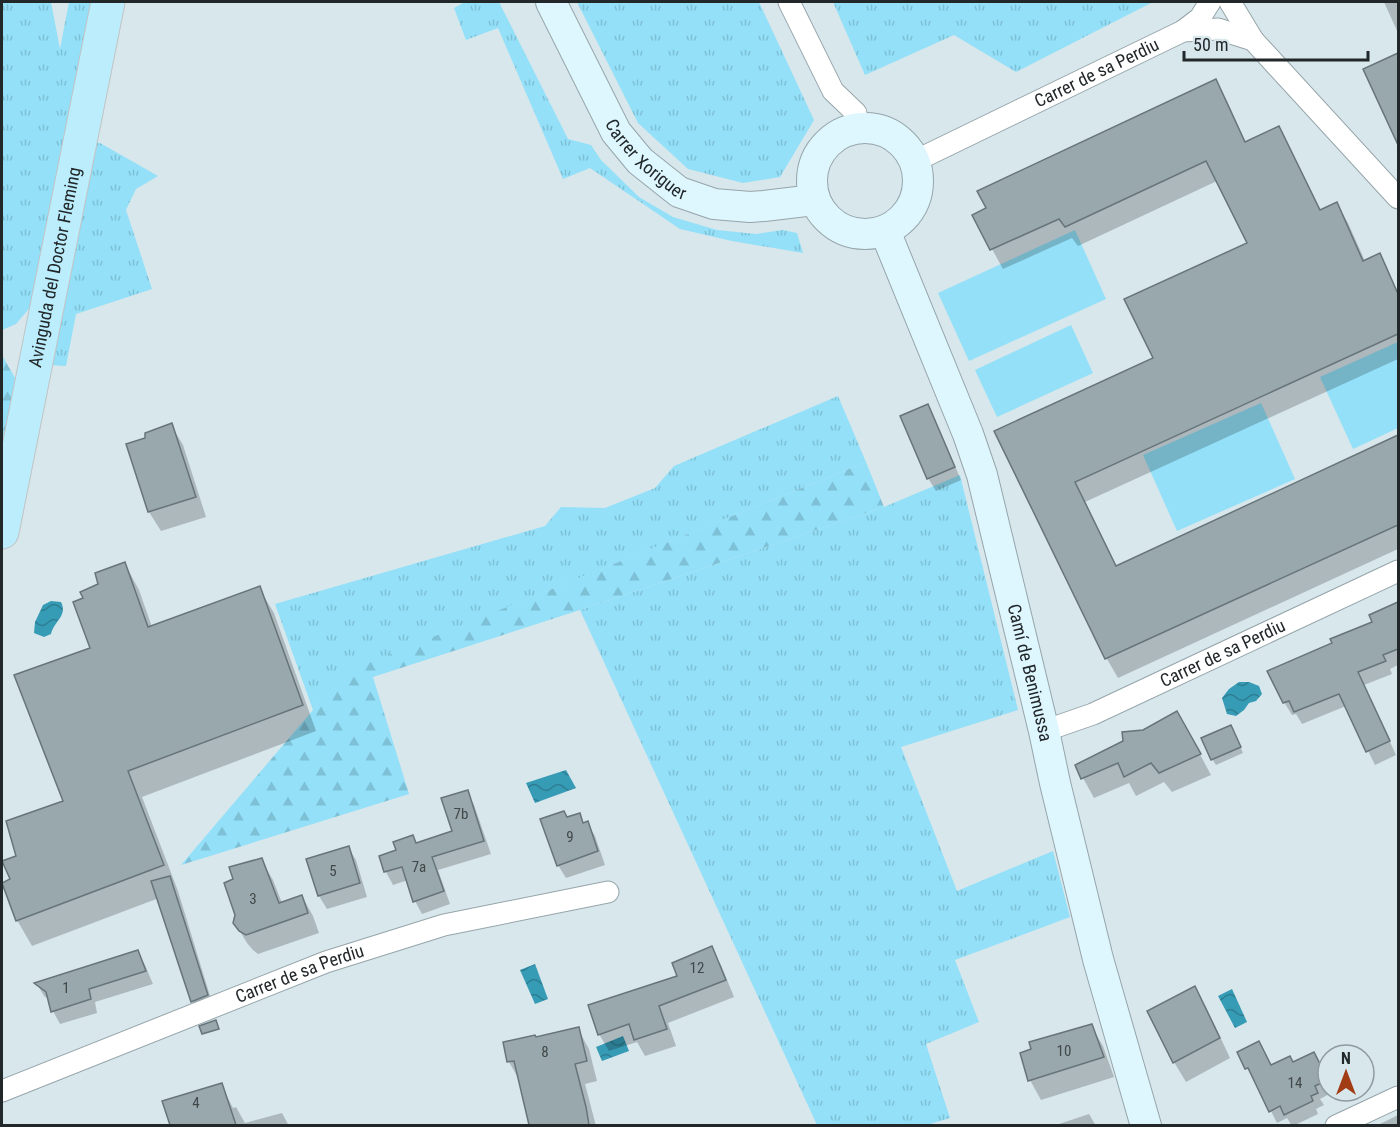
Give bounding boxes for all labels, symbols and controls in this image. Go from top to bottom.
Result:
scale bar [1184,24,1368,62]
street label: Carrer de sa Perdiu [1031,33,1162,111]
text: 50 m [1193,34,1228,55]
street label: Carrer Xoriguer [601,115,690,204]
street label: Avinguda del Doctor Fleming [24,165,85,369]
street label: Camí de Benimussa [1004,602,1057,743]
street label: Carrer de sa Perdiu [1157,614,1288,691]
house number: 7b [454,805,468,823]
house number: 9 [566,828,574,846]
house number: 7a [412,858,426,876]
house number: 5 [329,862,337,880]
house number: 3 [249,890,257,908]
street label: Carrer de sa Perdiu [232,940,366,1007]
house number: 12 [690,959,704,977]
house number: 1 [62,979,70,997]
house number: 10 [1057,1042,1071,1060]
house number: 8 [541,1043,549,1061]
north arrow [1316,1043,1376,1103]
text: N [1341,1049,1351,1068]
house number: 14 [1288,1074,1302,1092]
house number: 4 [192,1094,200,1112]

